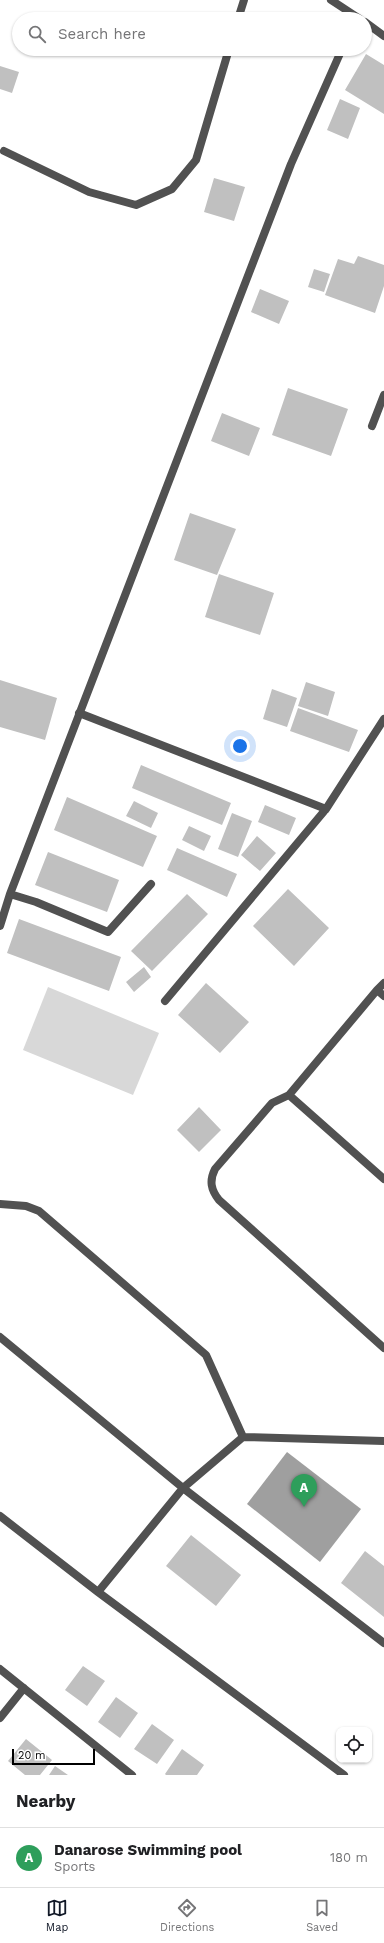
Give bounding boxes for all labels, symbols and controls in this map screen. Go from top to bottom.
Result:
search box [12,12,372,56]
icon: search [26,23,48,45]
text: Search here [58,25,146,43]
your location [230,736,250,756]
pin: A [291,1474,317,1507]
map controls [336,1727,372,1763]
button: locate [336,1727,372,1763]
scale bar [12,1747,95,1766]
text: 20 m [18,1749,46,1762]
text: Nearby [16,1791,75,1811]
text: Danarose Swimming pool [54,1841,242,1859]
text: A [25,1850,33,1865]
text: 180 m [330,1850,368,1865]
text: Sports [54,1859,95,1874]
tab: Map [46,1897,68,1934]
tab: Directions [160,1897,214,1934]
tab: Saved [306,1897,338,1934]

